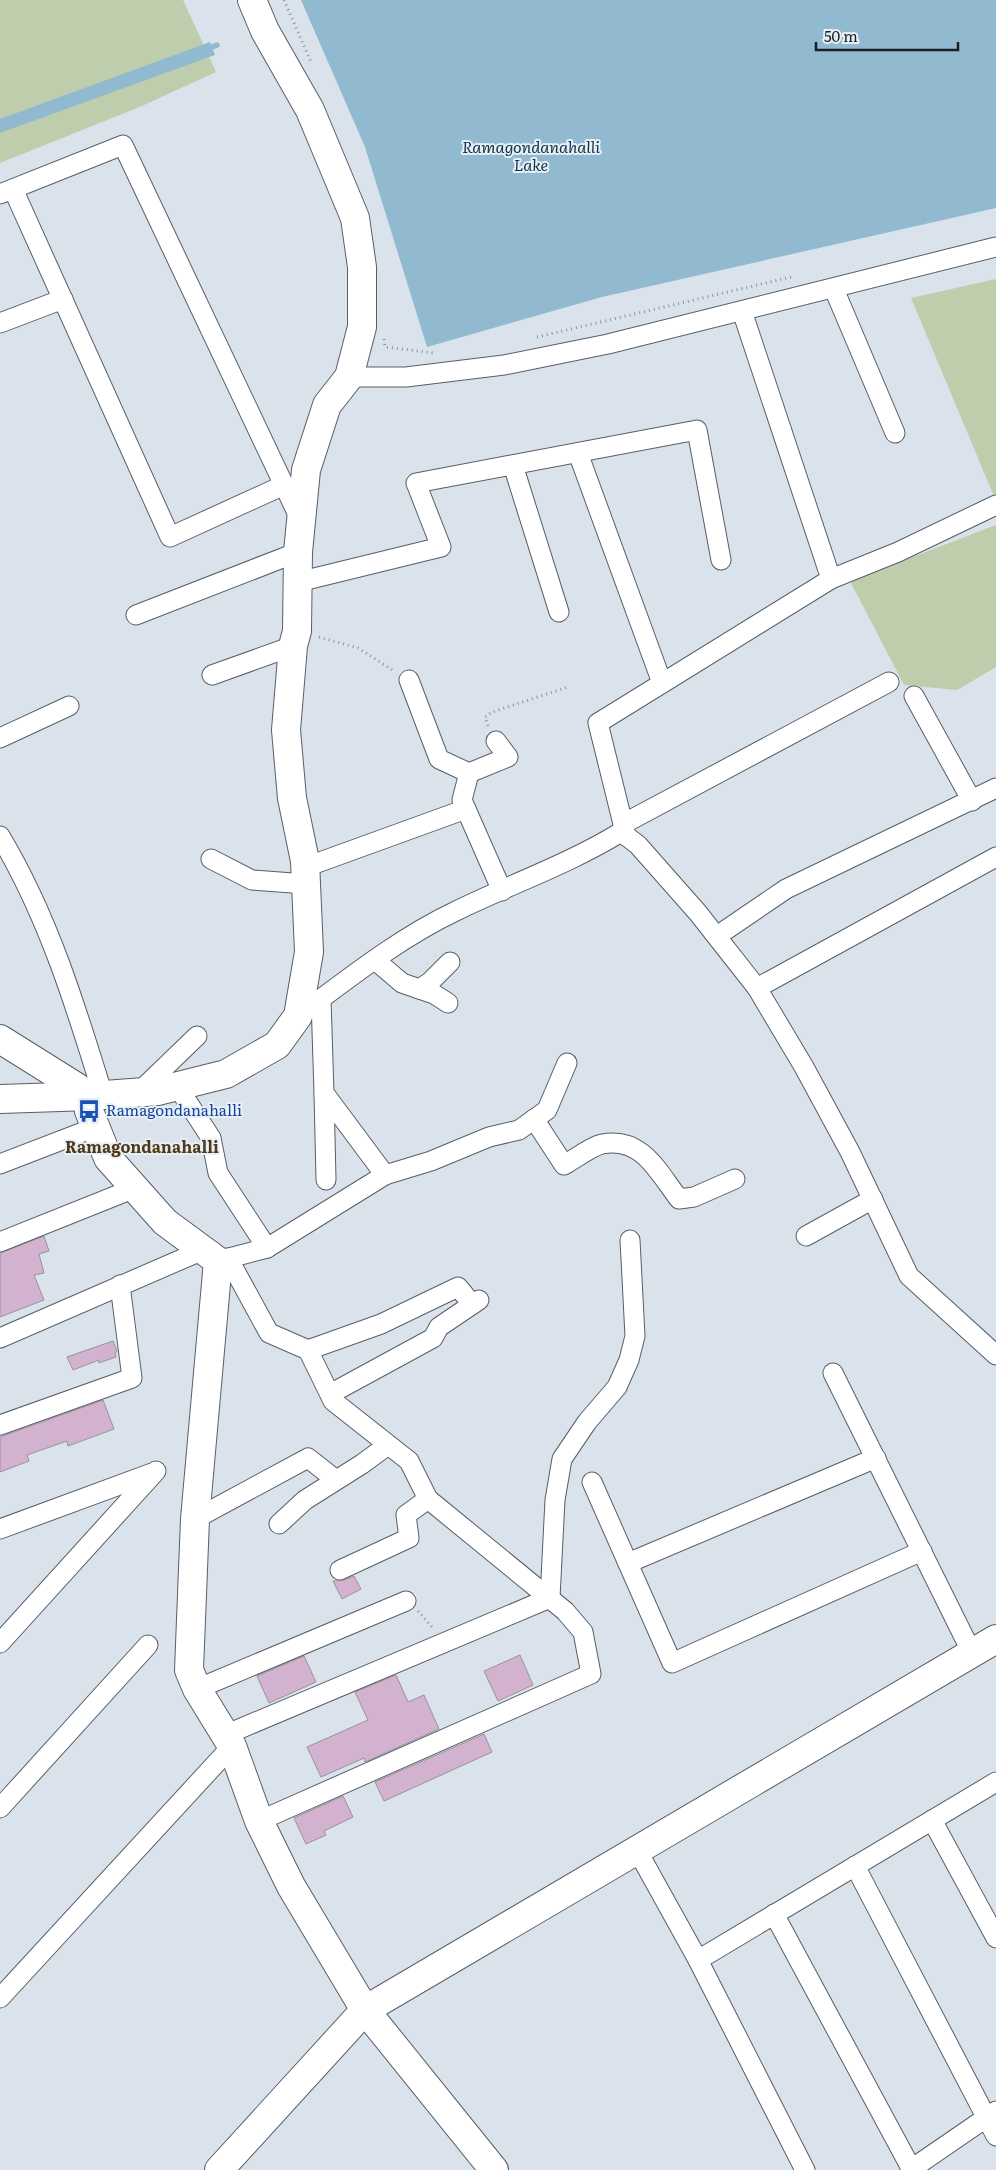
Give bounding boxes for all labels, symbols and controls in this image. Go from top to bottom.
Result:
scale bar [816,20,958,52]
text: 50 m [824,24,858,47]
water label: Ramagondanahalli Lake [462,134,600,176]
bus stop icon: Ramagondanahalli [76,1098,102,1124]
place label: Ramagondanahalli [106,1098,242,1121]
district label: Ramagondanahalli [65,1134,219,1158]

